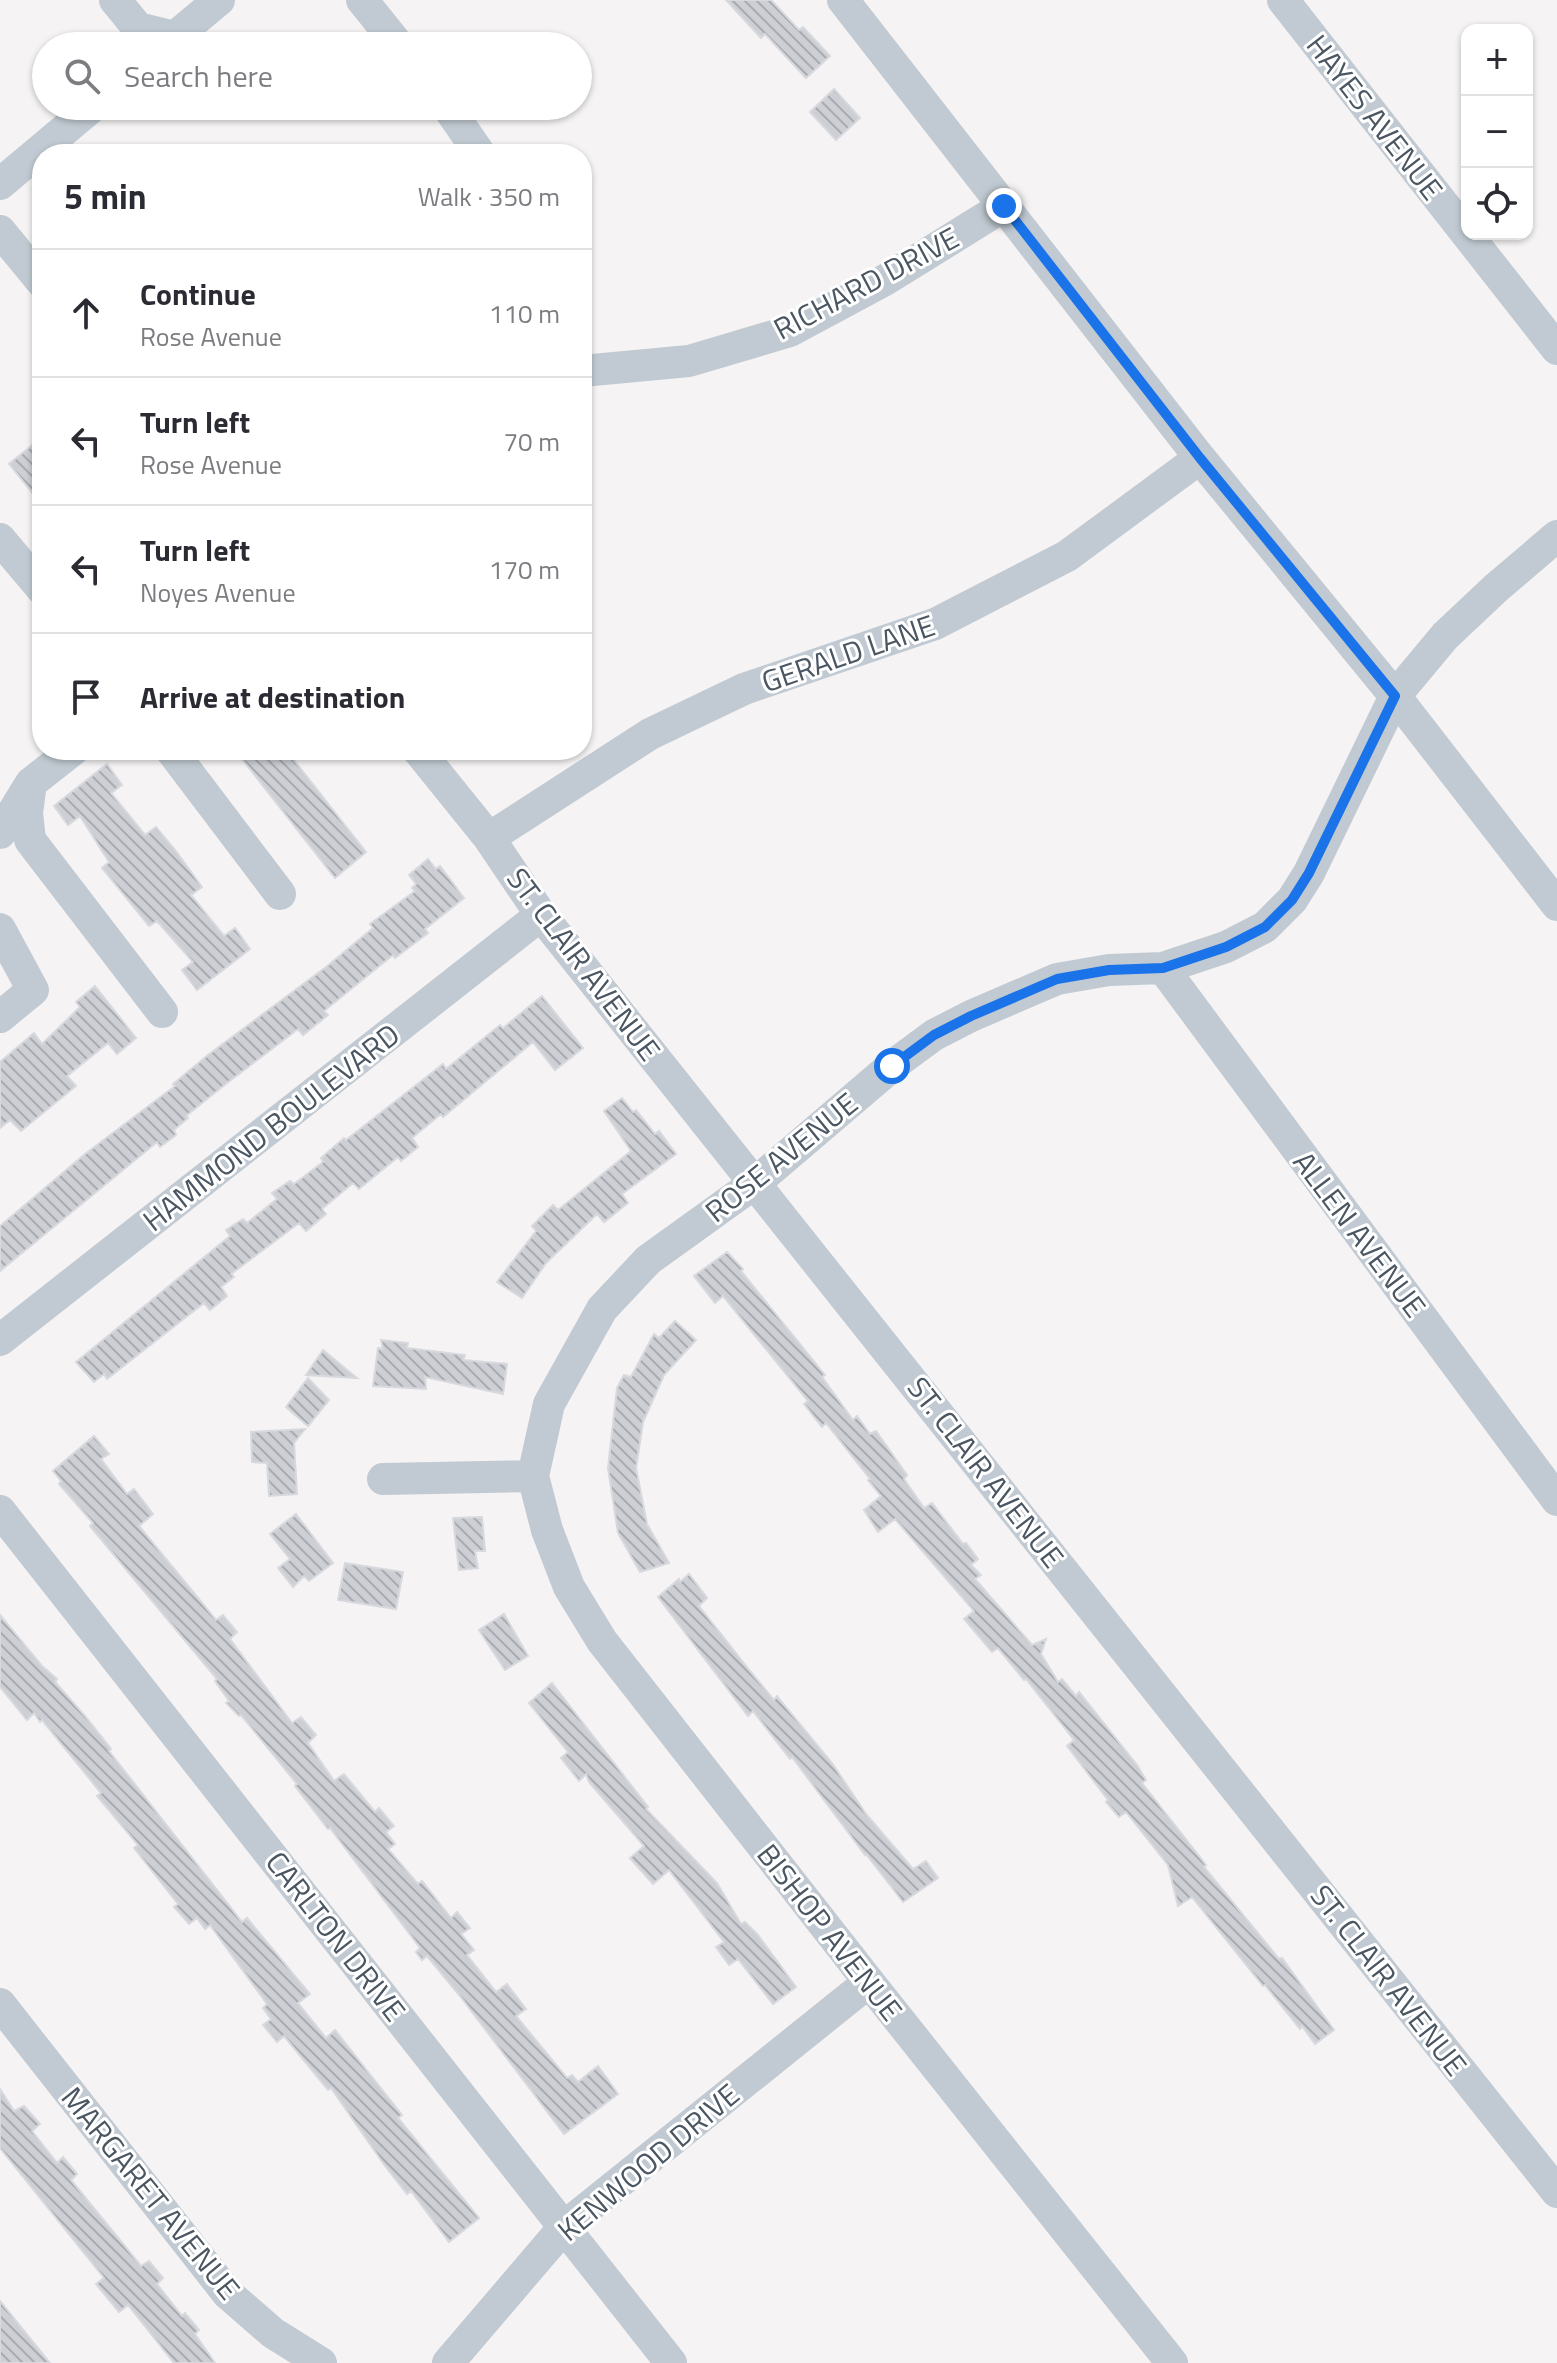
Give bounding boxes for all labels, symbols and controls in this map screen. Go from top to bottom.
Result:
street label: HAYES AVENUE [1295,24,1455,210]
map controls [1461,24,1533,240]
button: + [1461,24,1533,96]
search box [32,32,592,120]
text: Search here [124,53,273,99]
icon: search [60,54,104,98]
button: − [1461,96,1533,168]
button: locate [1461,168,1533,240]
text: 5 min [64,170,147,222]
text: Walk · 350 m [418,177,560,216]
route end [986,188,1022,224]
street label: RICHARD DRIVE [765,215,967,351]
text: Continue [140,271,256,317]
icon: ahead [64,291,108,335]
text: 110 m [489,294,560,333]
text: Rose Avenue [140,317,282,356]
text: Turn left [140,399,250,445]
icon: left [64,419,108,463]
text: 70 m [503,422,560,461]
text: Rose Avenue [140,445,282,484]
text: Turn left [140,527,250,573]
icon: left [64,547,108,591]
text: 170 m [489,550,560,589]
text: Noyes Avenue [140,573,296,612]
street label: GERALD LANE [755,602,941,704]
text: Arrive at destination [140,674,405,720]
icon: arrive [64,675,108,719]
street label: ST. CLAIR AVENUE [496,858,672,1070]
street label: HAMMOND BOULEVARD [133,1012,409,1242]
route start [874,1048,910,1084]
street label: ROSE AVENUE [695,1081,867,1233]
street label: ALLEN AVENUE [1282,1141,1438,1327]
street label: ST. CLAIR AVENUE [897,1367,1075,1577]
street label: BISHOP AVENUE [746,1834,914,2030]
street label: CARLTON DRIVE [255,1841,417,2031]
street label: ST. CLAIR AVENUE [1300,1875,1478,2085]
street label: KENWOOD DRIVE [547,2072,749,2252]
street label: MARGARET AVENUE [50,2076,252,2310]

